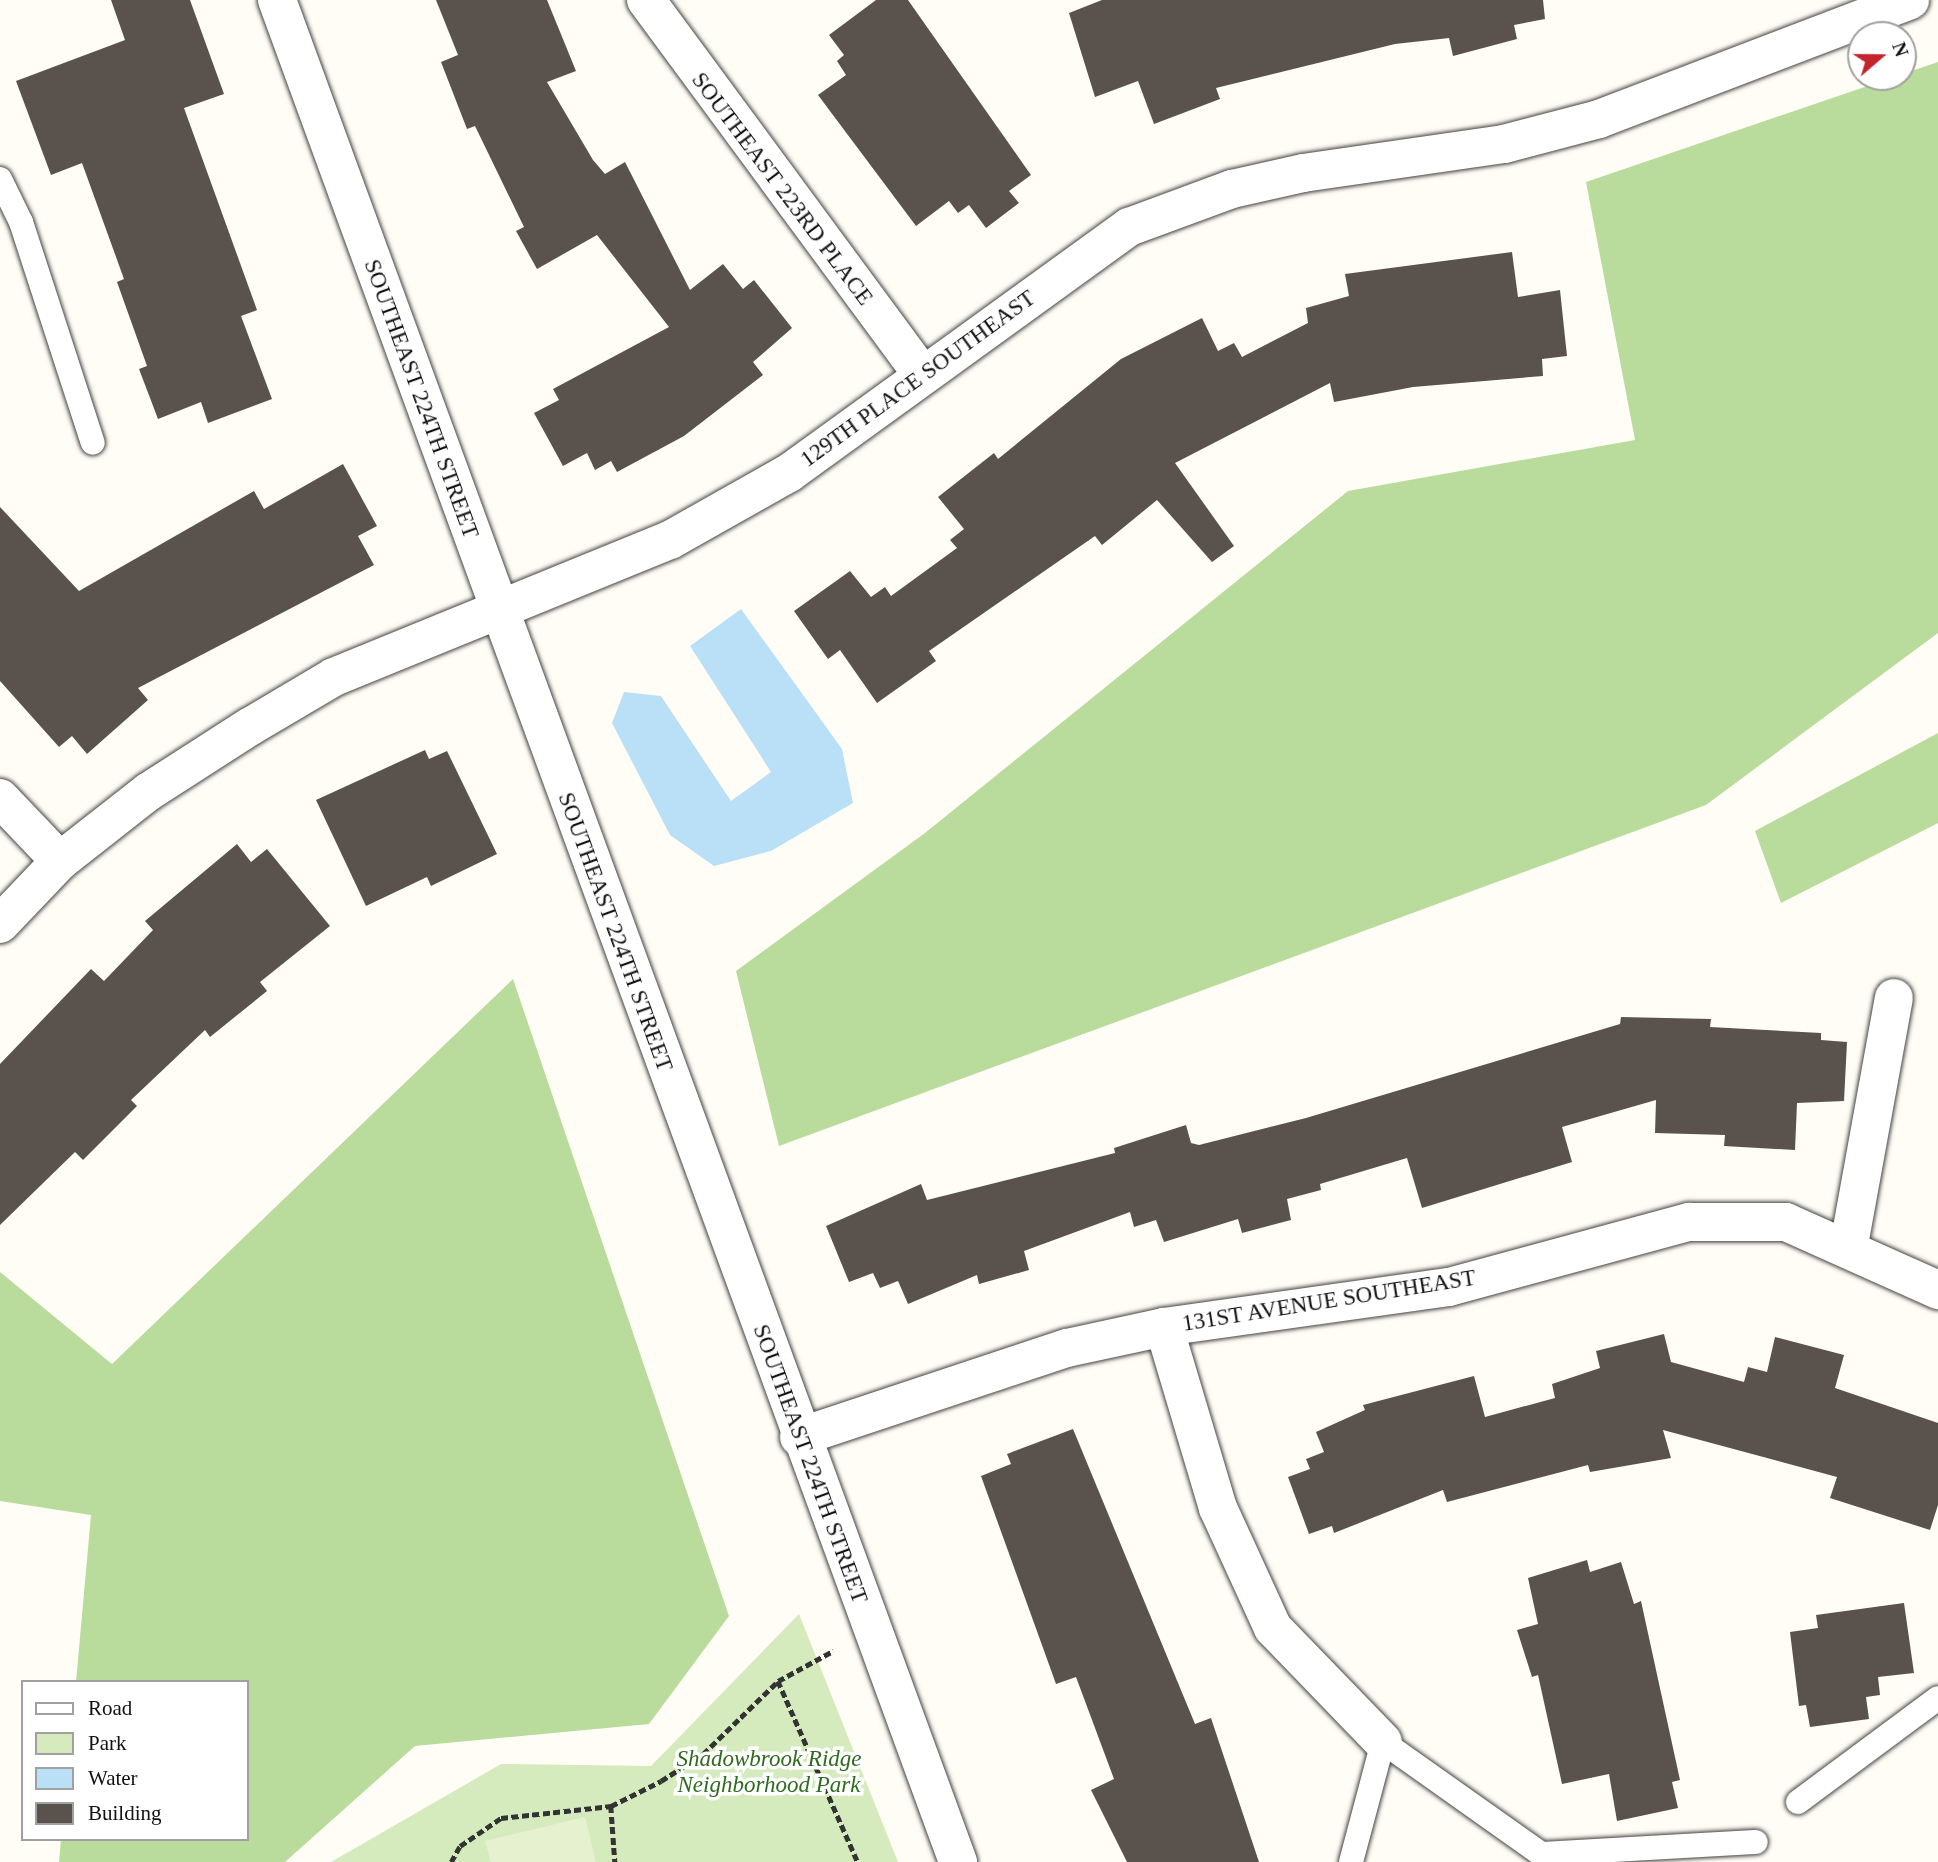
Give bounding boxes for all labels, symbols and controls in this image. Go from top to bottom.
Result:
north arrow [1847,21,1917,91]
text: N [1888,39,1913,59]
street label: SOUTHEAST 223RD PLACE [685,67,879,311]
street label: SOUTHEAST 224TH STREET [358,256,484,542]
street label: 129TH PLACE SOUTHEAST [795,284,1041,474]
street label: SOUTHEAST 224TH STREET [552,789,678,1075]
street label: 131ST AVENUE SOUTHEAST [1179,1264,1479,1338]
street label: SOUTHEAST 224TH STREET [747,1321,873,1607]
legend [21,1680,248,1841]
text: Road [88,1696,132,1720]
text: Park [88,1731,127,1755]
park label: Shadowbrook Ridge Neighborhood Park [676,1745,862,1799]
text: Water [88,1766,138,1790]
text: Building [88,1801,162,1825]

